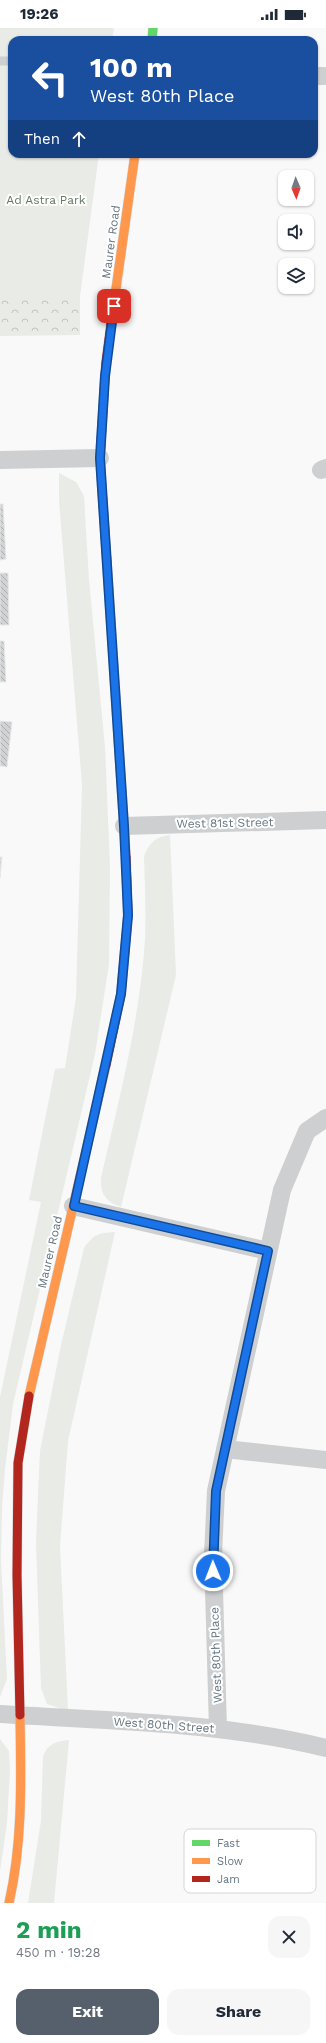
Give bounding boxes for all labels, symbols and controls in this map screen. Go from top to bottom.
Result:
text: 19:26 [20,5,58,23]
text: 100 m [90,51,173,84]
icon: left [24,52,76,104]
text: West 80th Place [90,85,235,106]
icon: ahead [68,128,90,150]
text: Then [24,130,60,148]
north arrow [278,170,314,206]
map controls [278,170,314,294]
park label: Ad Astra Park [6,193,86,207]
street label: Maurer Road [99,204,123,280]
button: sound [278,214,314,250]
button: layers [278,258,314,294]
pin [97,289,131,323]
icon: arrive [103,295,125,317]
street label: West 81st Street [176,815,274,831]
street label: Maurer Road [35,1214,65,1290]
position arrow [192,1550,234,1592]
street label: West 80th Place [207,1607,225,1703]
street label: West 80th Street [113,1714,215,1736]
legend [184,1829,316,1893]
text: Fast [217,1837,240,1850]
text: Slow [217,1855,243,1868]
text: Jam [217,1873,240,1886]
text: 2 min [16,1916,82,1944]
button: close [268,1916,310,1958]
text: 450 m · 19:28 [16,1945,101,1960]
button: Exit [16,1989,159,2035]
button: Share [167,1989,310,2035]

